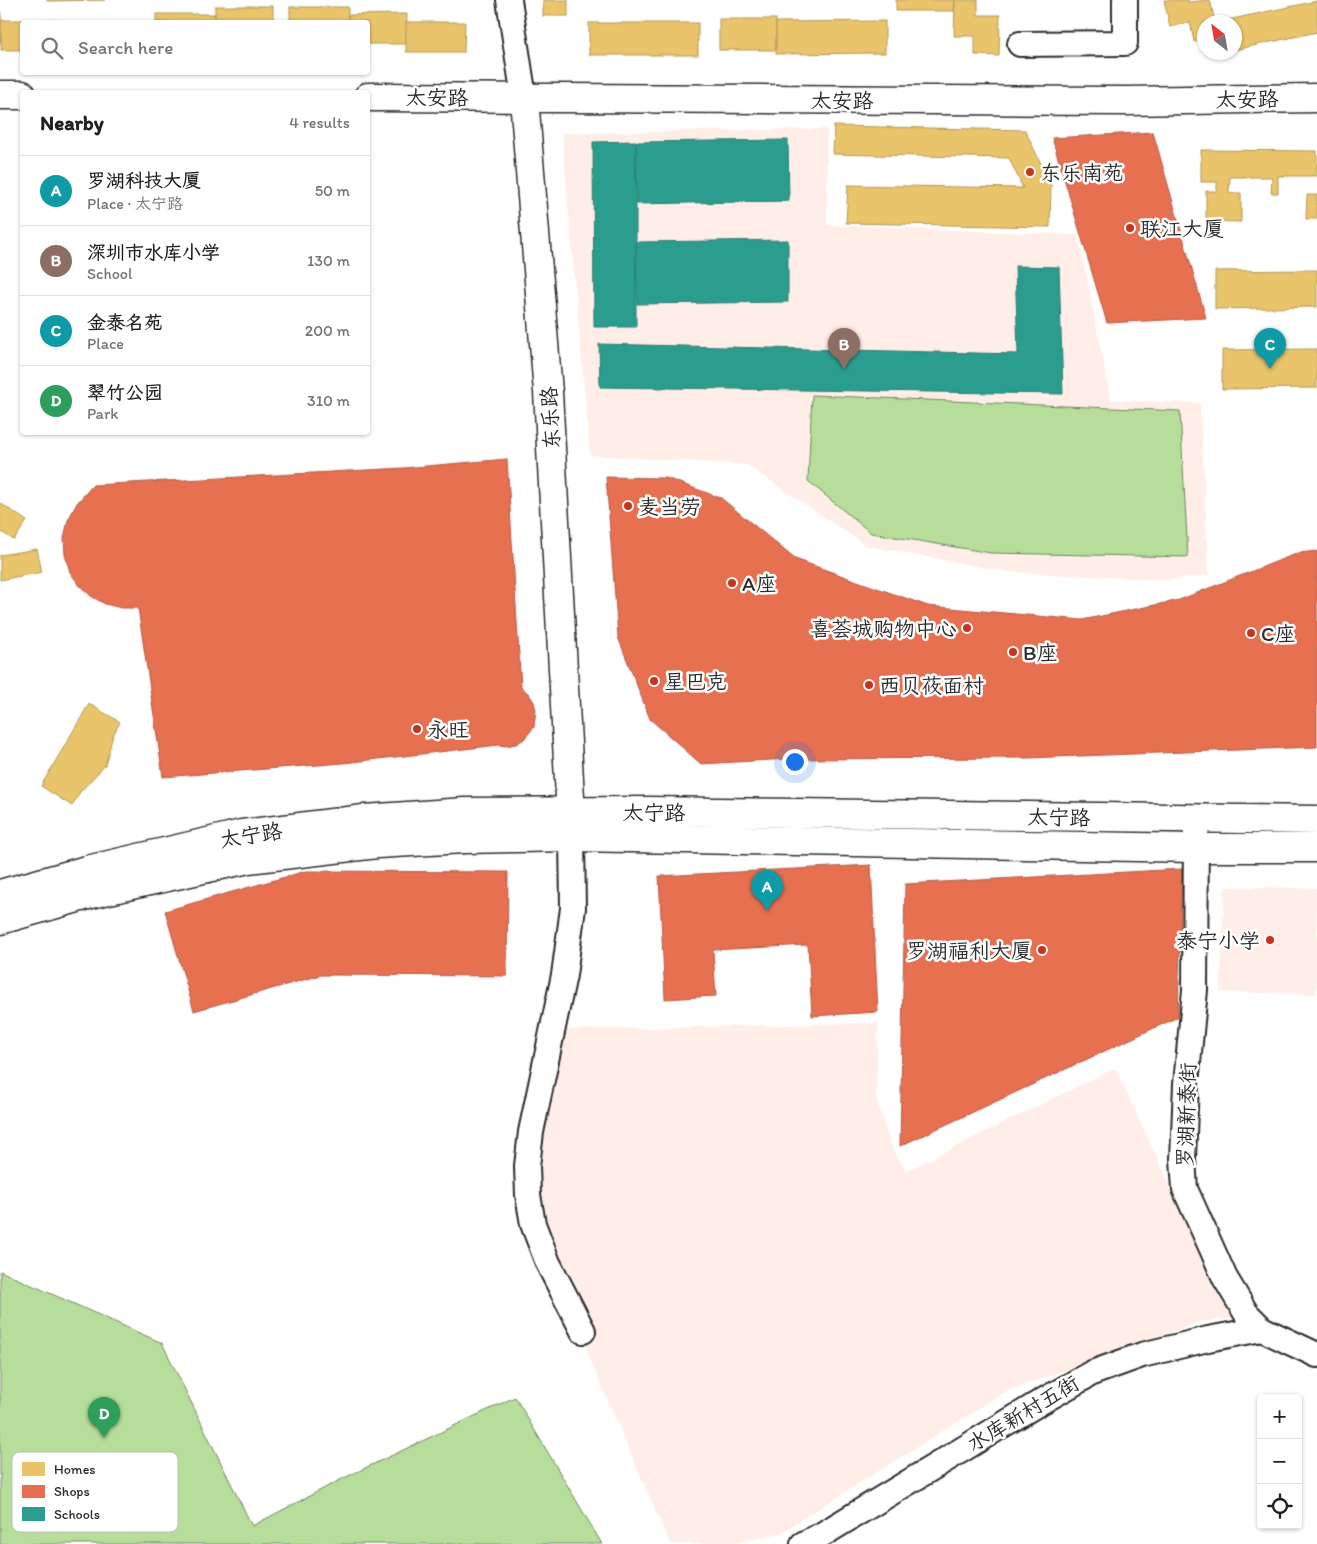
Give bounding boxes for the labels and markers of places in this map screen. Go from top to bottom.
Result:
place label: 东乐南苑 [1040,160,1124,185]
marker: 东乐南苑 [1024,166,1036,178]
place label: 联江大厦 [1140,216,1224,241]
marker: 联江大厦 [1124,222,1136,234]
pin: B [828,328,860,369]
pin: C [1254,328,1286,369]
place label: 麦当劳 [638,494,701,519]
marker: 麦当劳 [622,500,634,512]
place label: A座 [742,571,776,596]
marker: A座 [726,577,738,589]
place label: 喜荟城购物中心 [810,616,957,641]
place label: C座 [1261,621,1296,646]
marker: 喜荟城购物中心 [961,622,973,634]
marker: C座 [1245,627,1257,639]
place label: B座 [1023,640,1058,665]
marker: B座 [1007,646,1019,658]
place label: 星巴克 [664,669,727,694]
place label: 西贝莜面村 [879,673,984,698]
marker: 星巴克 [648,675,660,687]
marker: 西贝莜面村 [863,679,875,691]
place label: 永旺 [427,717,469,742]
marker: 永旺 [411,723,423,735]
pin: A [751,870,783,911]
place label: 泰宁小学 [1176,928,1260,953]
marker: 泰宁小学 [1264,934,1276,946]
place label: 罗湖福利大厦 [906,938,1032,963]
marker: 罗湖福利大厦 [1036,944,1048,956]
pin: D [88,1397,120,1438]

